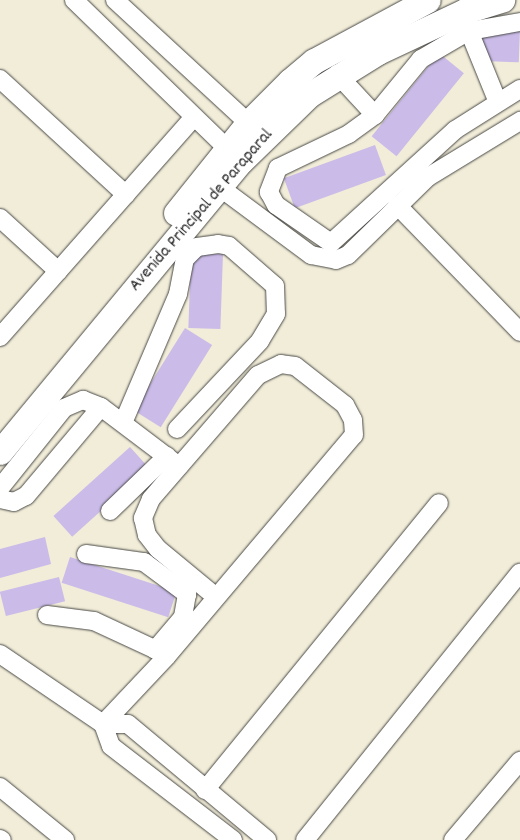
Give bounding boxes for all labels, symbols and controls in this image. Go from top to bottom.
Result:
street label: Avenida Principal de Paraparal [125,125,279,297]

